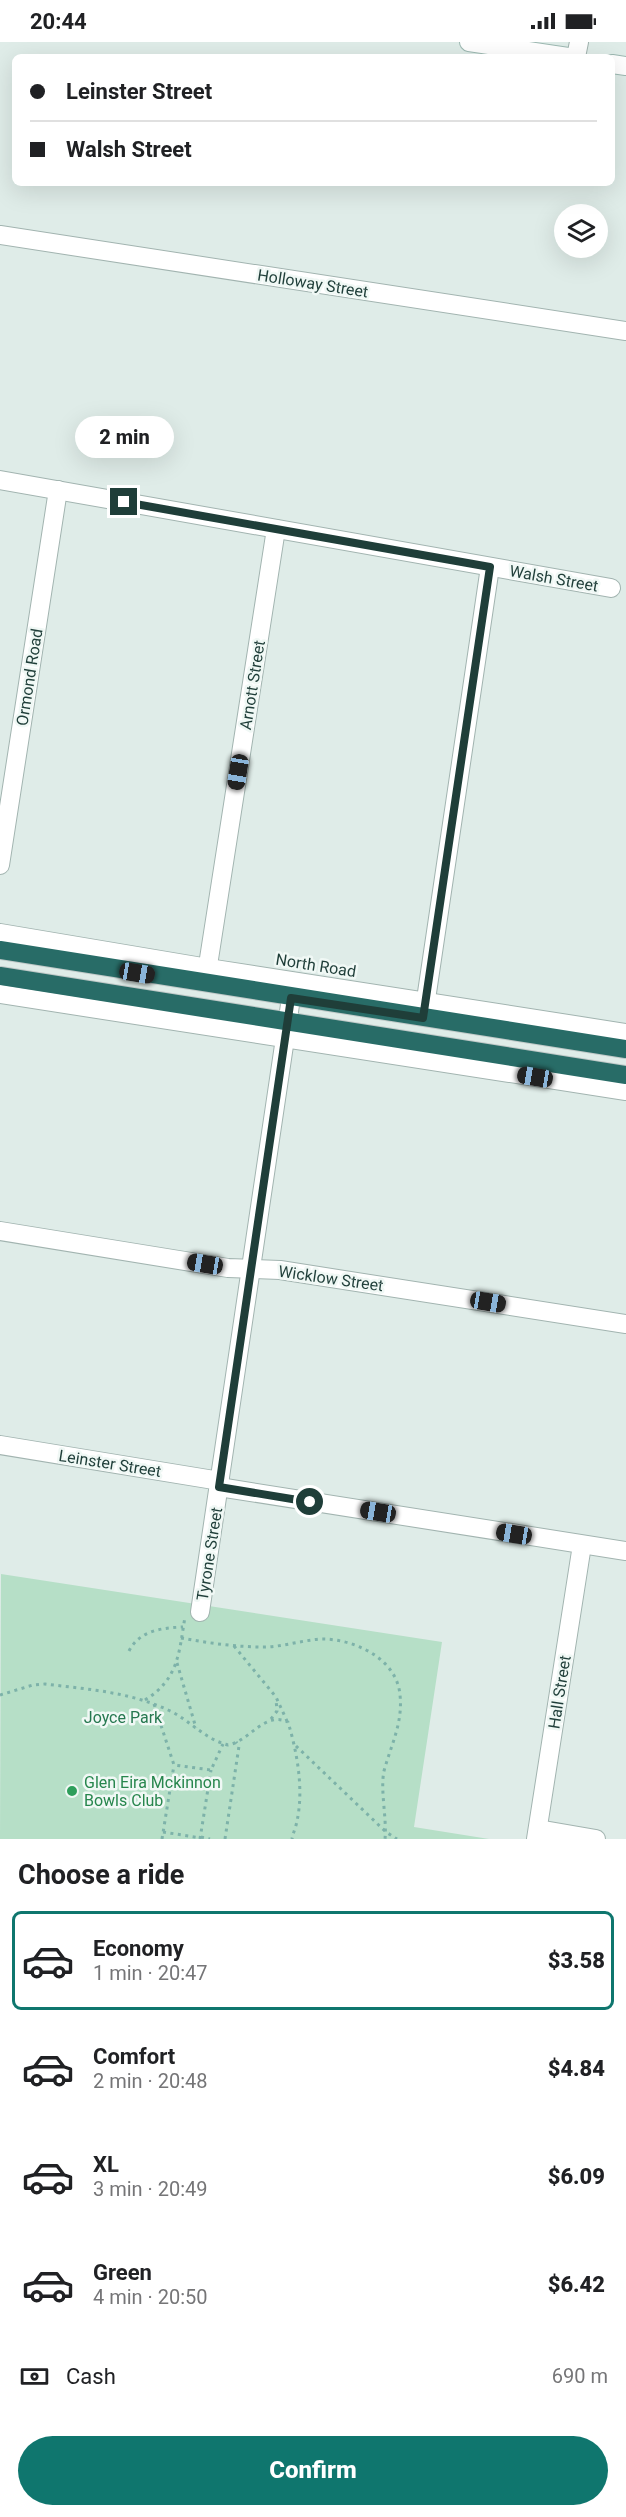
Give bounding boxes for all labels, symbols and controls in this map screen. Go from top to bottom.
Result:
text: 20:44 [30,9,87,34]
text: Leinster Street [66,79,212,104]
text: Walsh Street [66,137,192,162]
map controls [554,204,608,258]
button: layers [554,204,608,258]
street label: Holloway Street [256,265,370,302]
callout: 2 min [74,415,174,457]
text: 2 min [99,425,150,449]
route end [110,488,137,515]
street label: Walsh Street [508,561,600,596]
street label: Ormond Road [12,627,47,727]
street label: Arnott Street [236,639,269,731]
car [226,753,250,791]
street label: North Road [274,950,357,981]
car [118,961,156,985]
car [516,1065,554,1089]
car [186,1252,224,1276]
street label: Wicklow Street [277,1262,385,1295]
car [469,1290,507,1314]
street label: Leinster Street [57,1446,162,1481]
route start [296,1488,323,1515]
car [359,1500,397,1524]
street label: Tyrone Street [193,1506,226,1602]
car [495,1522,533,1546]
street label: Hall Street [544,1654,575,1730]
park label: Joyce Park [84,1708,163,1727]
place label: Glen Eira Mckinnon Bowls Club [84,1773,221,1810]
marker: Glen Eira Mckinnon Bowls Club [65,1784,79,1798]
text: Choose a ride [18,1859,184,1891]
icon: car [21,1934,75,1988]
text: Economy [93,1936,184,1961]
text: $3.58 [548,1948,605,1973]
text: 1 min · 20:47 [93,1961,208,1985]
icon: car [21,2042,75,2096]
text: Comfort [93,2044,175,2069]
text: $4.84 [548,2056,605,2081]
text: 2 min · 20:48 [93,2069,208,2093]
icon: car [21,2150,75,2204]
text: XL [93,2152,119,2177]
text: $6.09 [548,2164,605,2189]
text: 3 min · 20:49 [93,2177,208,2201]
icon: car [21,2258,75,2312]
text: Green [93,2260,152,2285]
text: $6.42 [548,2272,605,2297]
text: 4 min · 20:50 [93,2285,208,2309]
icon: cash [18,2360,51,2393]
text: Cash [66,2364,116,2389]
text: 690 m [552,2364,608,2388]
button: Confirm [18,2436,608,2505]

